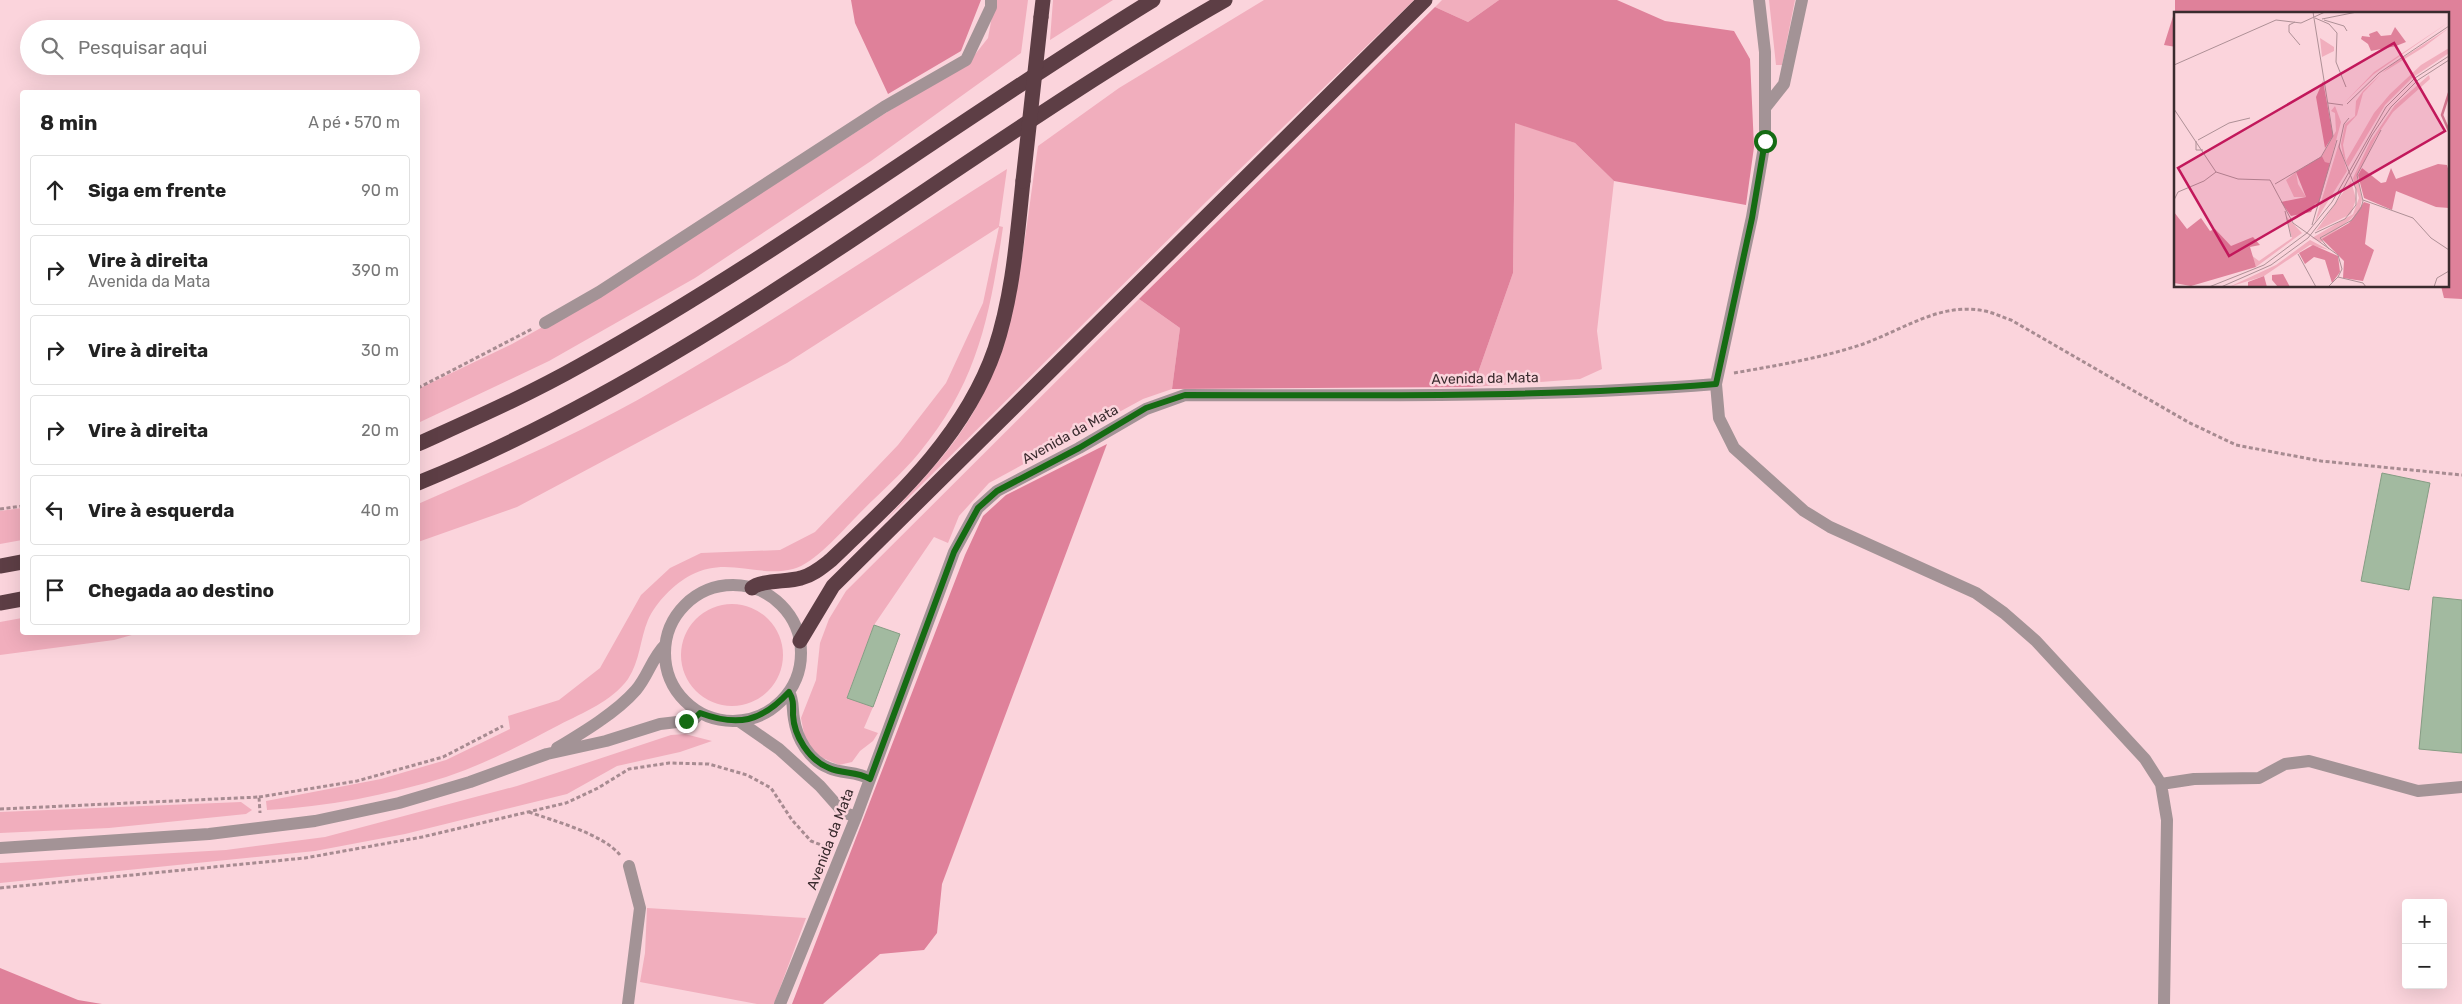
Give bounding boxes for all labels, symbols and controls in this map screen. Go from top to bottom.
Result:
inset map [2174,12,2450,288]
search box [20,20,420,75]
icon: search [38,34,66,62]
text: Pesquisar aqui [78,36,207,59]
text: 8 min [40,110,97,135]
text: A pé · 570 m [308,113,400,132]
route start [1754,130,1777,153]
icon: ahead [41,176,69,204]
text: Siga em frente [88,179,226,202]
text: 90 m [361,181,399,200]
text: Vire à direita [88,249,208,272]
icon: right [41,256,69,284]
text: 390 m [352,261,399,280]
text: Avenida da Mata [88,272,210,291]
icon: right [41,336,69,364]
text: Vire à direita [88,339,208,362]
text: 30 m [361,341,399,360]
street label: Avenida da Mata [1431,369,1539,388]
street label: Avenida da Mata [1019,401,1121,468]
icon: right [41,416,69,444]
text: Vire à direita [88,419,208,442]
text: 20 m [361,421,399,440]
icon: left [41,496,69,524]
text: Vire à esquerda [88,499,235,522]
text: 40 m [361,501,399,520]
icon: arrive [41,576,69,604]
text: Chegada ao destino [88,579,274,602]
route end [675,710,698,733]
street label: Avenida da Mata [803,786,858,892]
map controls [2402,899,2447,989]
button: + [2402,899,2447,944]
button: − [2402,944,2447,989]

